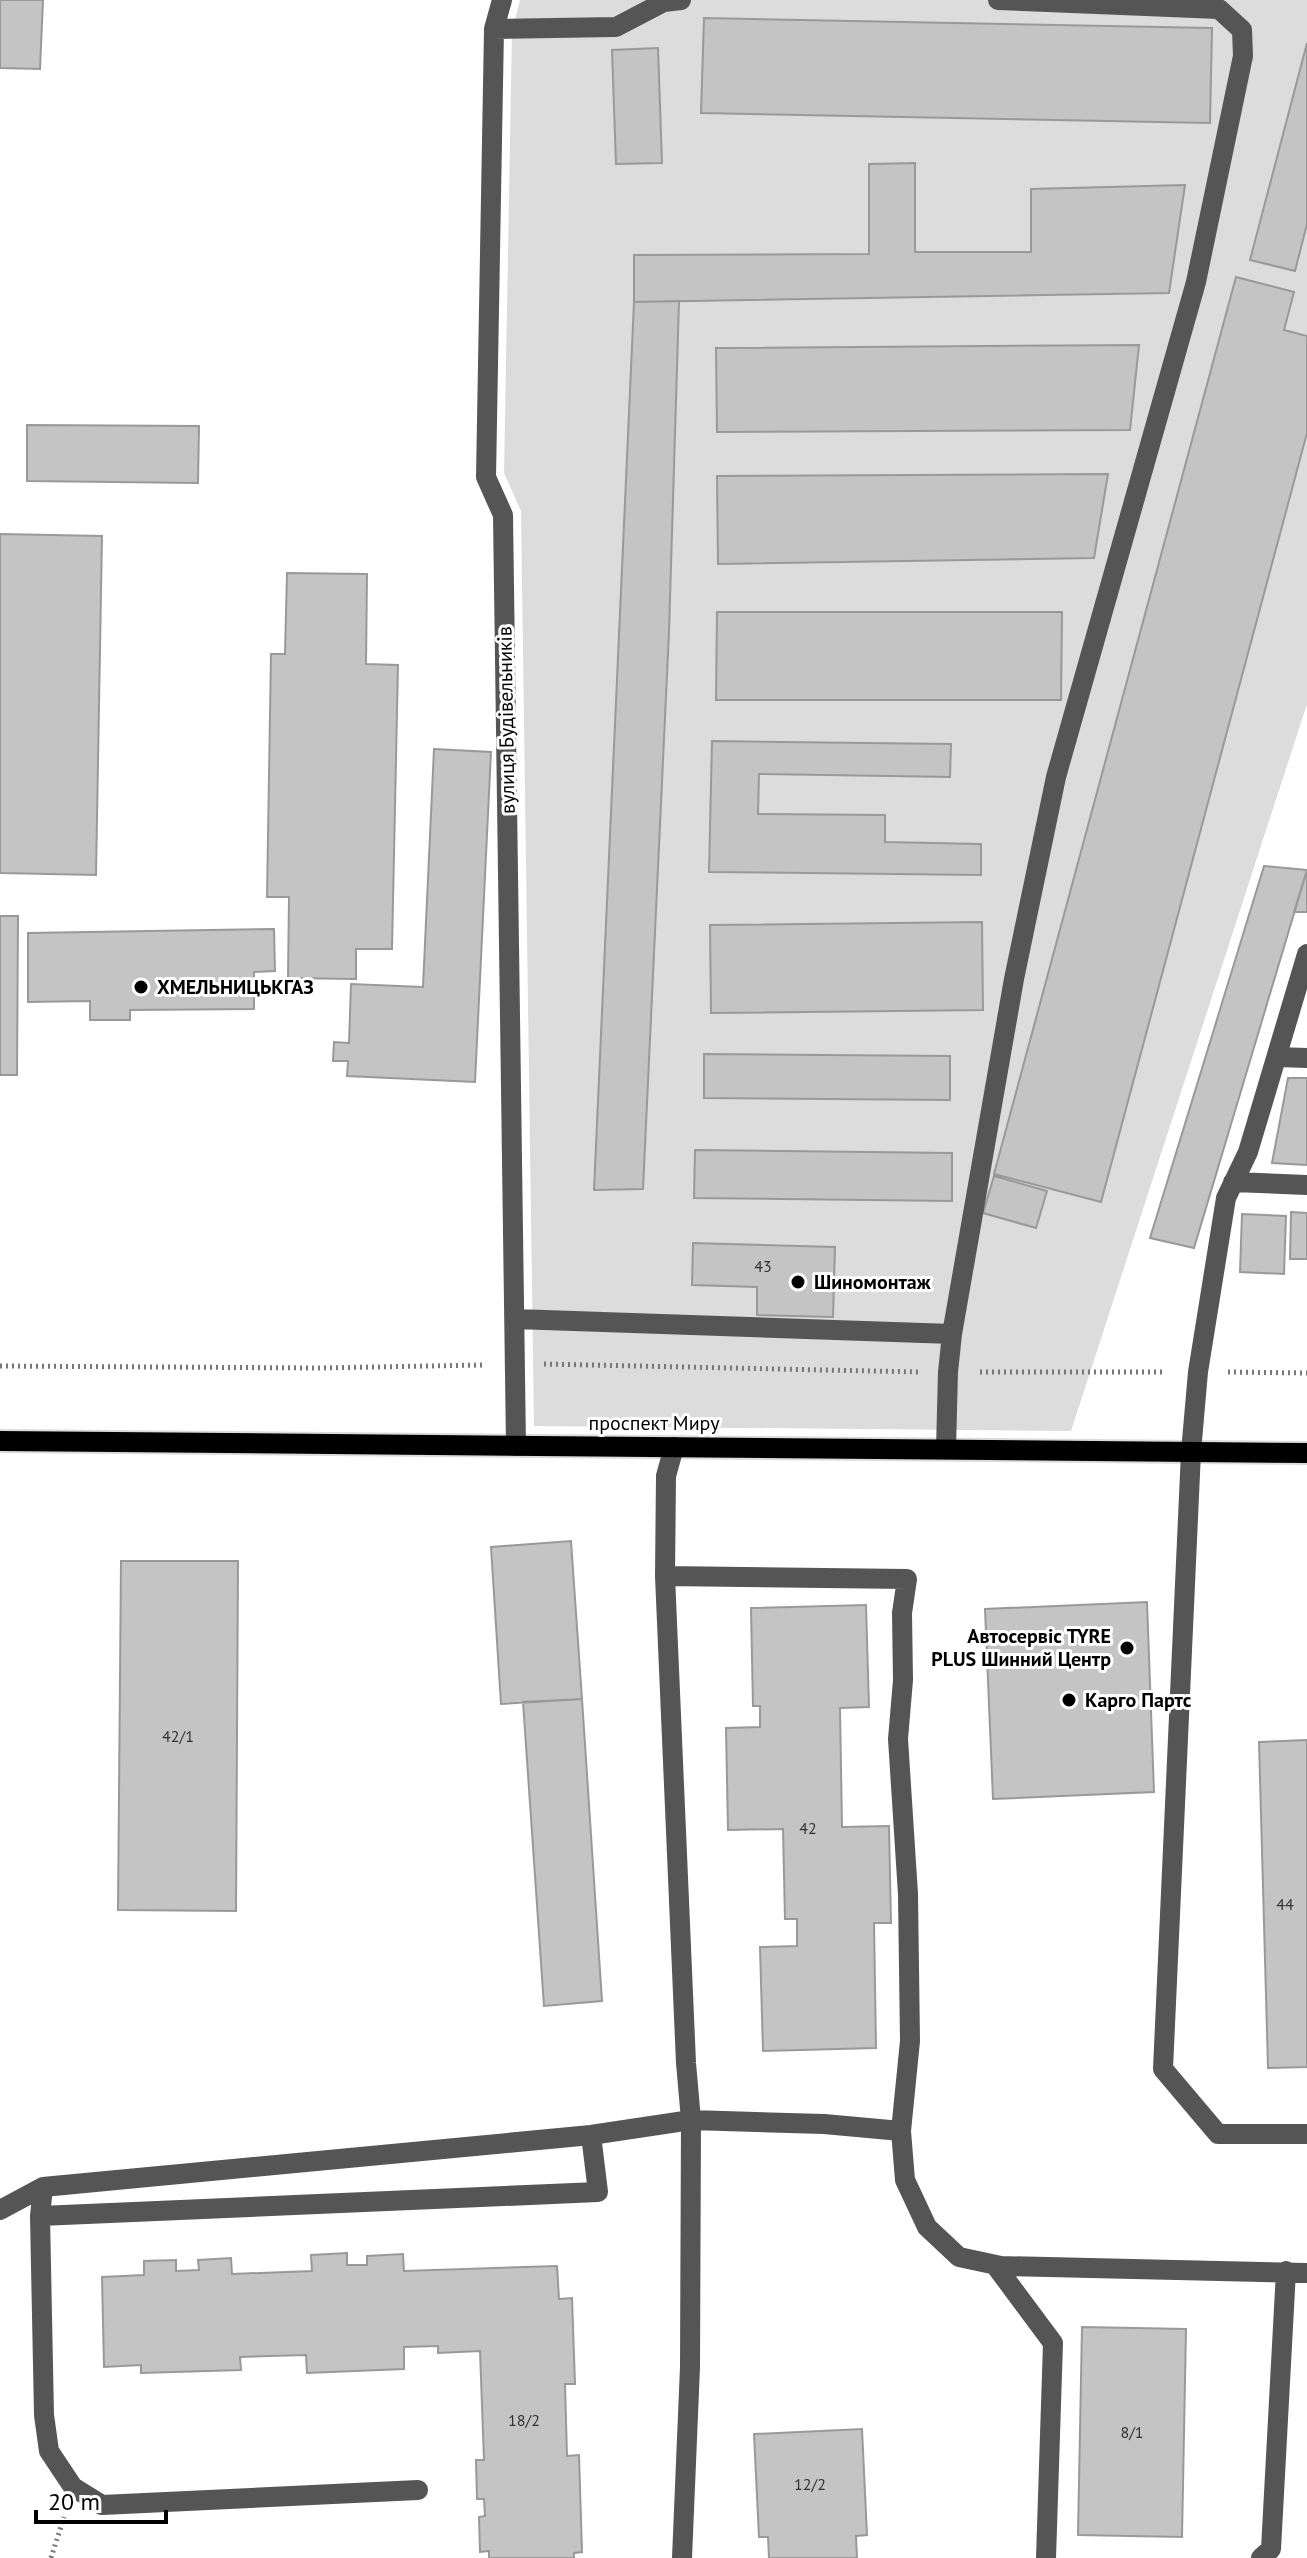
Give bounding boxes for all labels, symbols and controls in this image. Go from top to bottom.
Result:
street label: вулиця Будівельників [491,626,521,814]
place label: ХМЕЛЬНИЦЬКГАЗ [157,974,314,1000]
marker: ХМЕЛЬНИЦЬКГАЗ [132,978,150,996]
house number: 43 [754,1256,772,1276]
place label: Шиномонтаж [814,1269,931,1295]
marker: Шиномонтаж [789,1273,807,1291]
street label: проспект Миру [589,1410,720,1436]
place label: Автосервіс TYRE PLUS Шинний Центр [931,1623,1111,1672]
marker: Автосервіс TYRE PLUS Шинний Центр [1118,1639,1136,1657]
place label: Карго Партс [1085,1687,1192,1713]
marker: Карго Партс [1060,1691,1078,1709]
house number: 42/1 [162,1726,194,1746]
house number: 42 [799,1818,817,1838]
house number: 44 [1276,1894,1294,1914]
house number: 18/2 [508,2410,540,2430]
house number: 8/1 [1120,2422,1144,2442]
scale bar [36,2474,166,2524]
house number: 12/2 [794,2474,826,2494]
text: 20 m [48,2486,100,2517]

